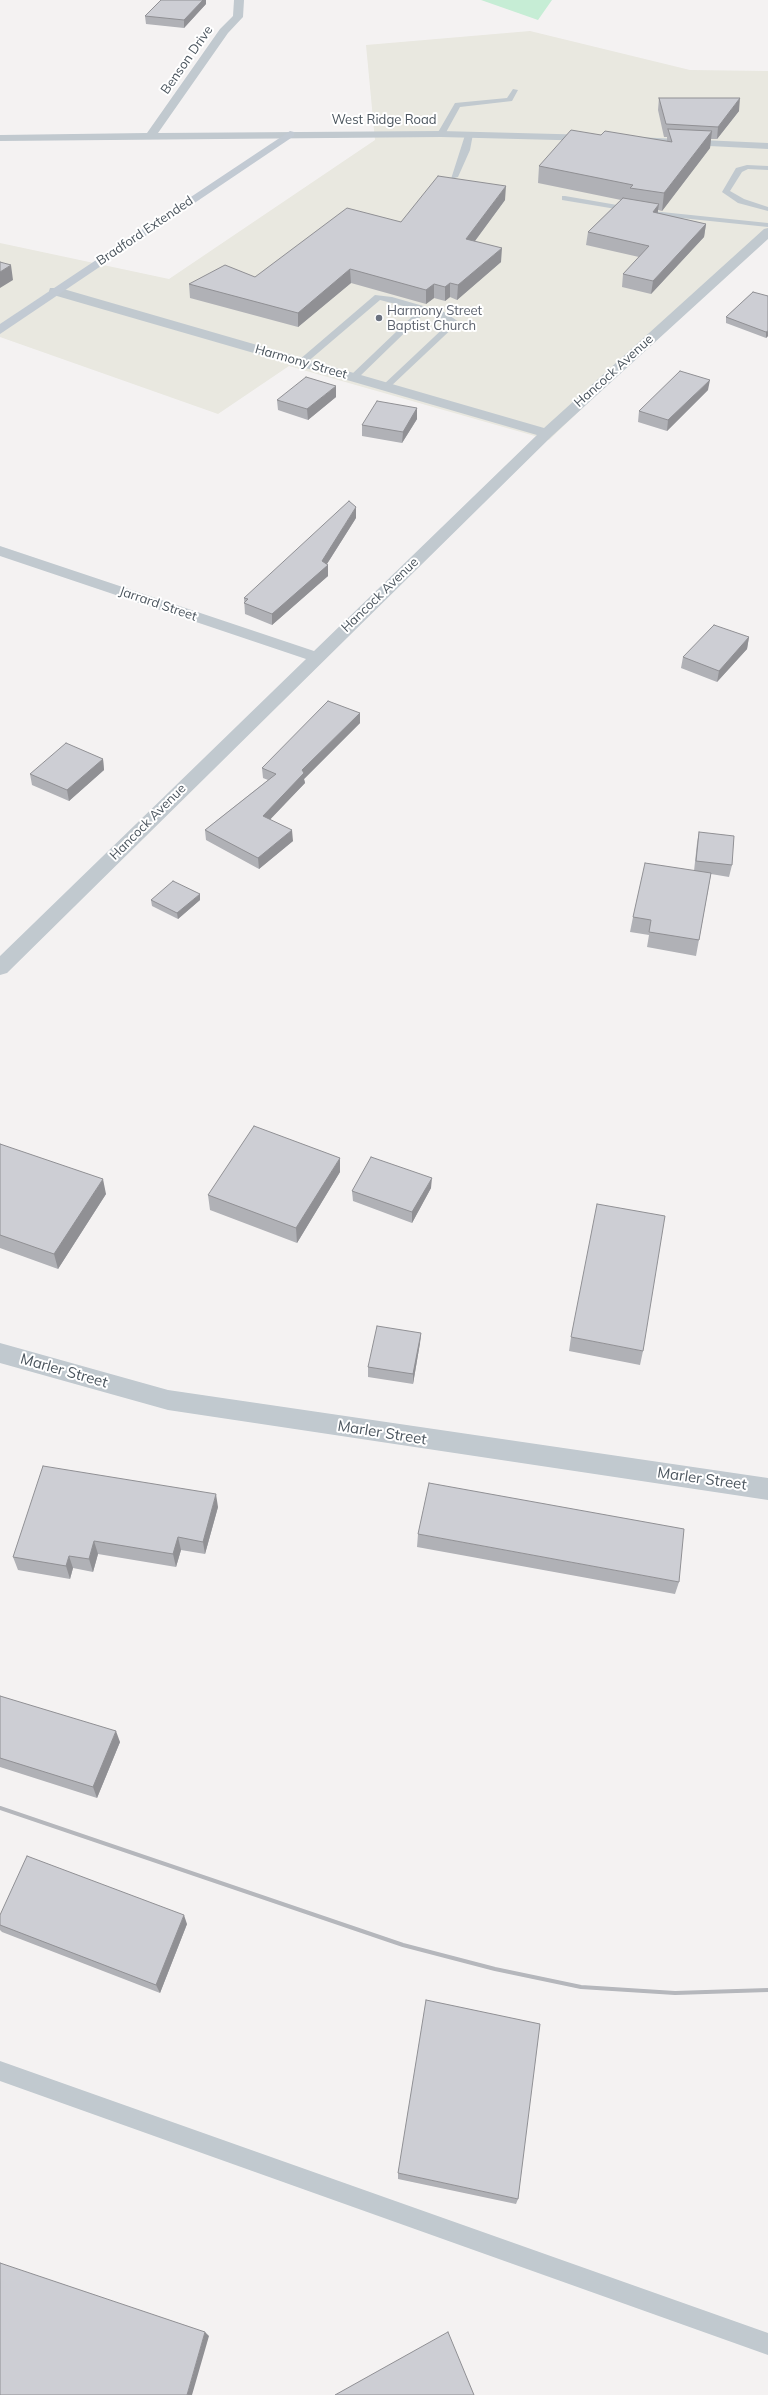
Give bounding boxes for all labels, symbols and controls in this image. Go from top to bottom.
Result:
street label: Benson Drive [158,23,216,97]
street label: West Ridge Road [331,112,437,128]
street label: Bradford Extended [94,193,196,269]
place label: Harmony Street Baptist Church [387,303,482,334]
marker: Harmony Street Baptist Church [374,313,384,323]
street label: Hancock Avenue [571,331,657,411]
street label: Harmony Street [253,341,349,383]
street label: Hancock Avenue [338,554,422,636]
street label: Jarrard Street [117,583,199,625]
street label: Hancock Avenue [107,781,189,863]
street label: Marler Street [18,1350,110,1392]
street label: Marler Street [336,1417,428,1449]
street label: Marler Street [656,1464,748,1494]

